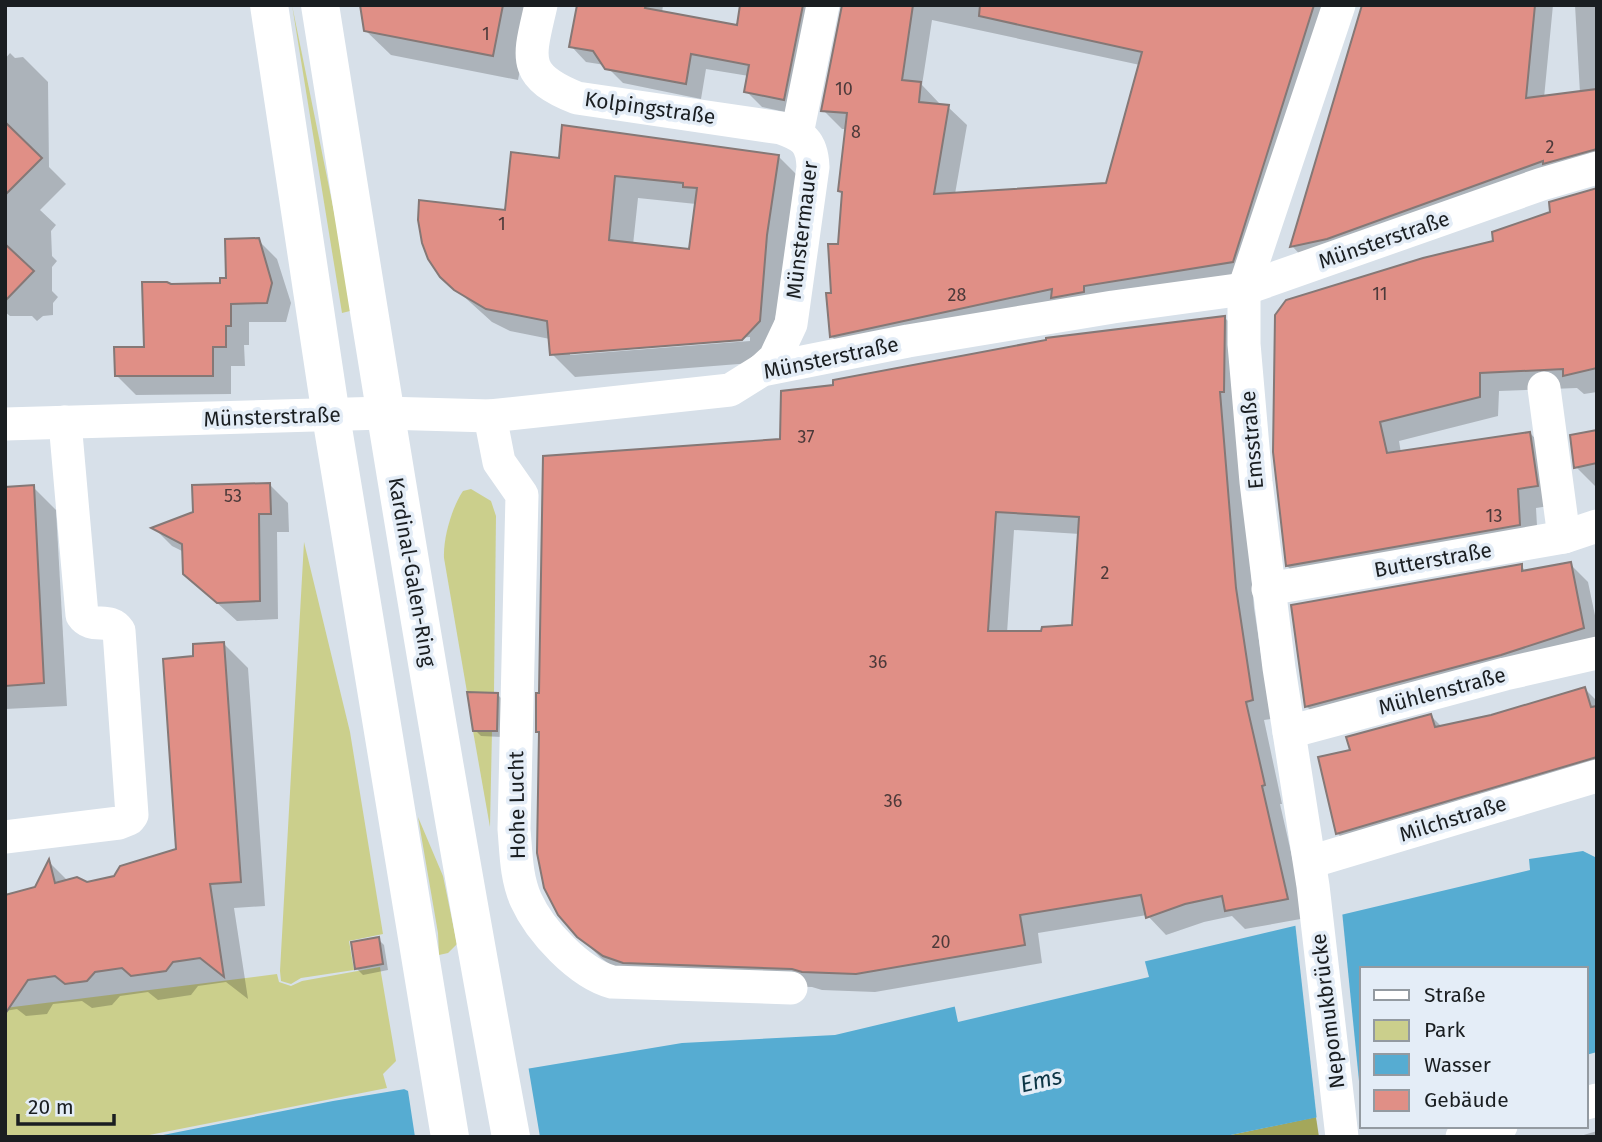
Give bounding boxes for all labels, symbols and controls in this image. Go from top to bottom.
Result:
house number: 1 [482,23,490,45]
house number: 10 [835,78,853,100]
street label: Kolpingstraße [583,86,717,130]
house number: 8 [851,121,861,143]
house number: 2 [1546,136,1555,158]
street label: Münstermauer [781,160,823,300]
street label: Münsterstraße [1315,205,1453,275]
house number: 1 [498,213,506,235]
house number: 11 [1372,283,1388,305]
house number: 28 [948,284,966,306]
street label: Münsterstraße [761,331,901,385]
street label: Emsstraße [1235,390,1269,490]
street label: Münsterstraße [203,402,341,432]
house number: 37 [798,426,814,448]
street label: Kardinal-Galen-Ring [383,475,441,669]
house number: 53 [224,485,242,507]
house number: 13 [1486,505,1502,527]
street label: Butterstraße [1372,537,1494,583]
house number: 2 [1101,562,1110,584]
house number: 36 [869,651,887,673]
street label: Mühlenstraße [1375,662,1509,720]
street label: Hohe Lucht [503,750,531,859]
house number: 36 [884,790,902,812]
street label: Milchstraße [1396,790,1510,848]
house number: 20 [932,931,950,953]
street label: Nepomukbrücke [1306,932,1350,1090]
legend [1360,967,1588,1128]
text: Straße [1424,982,1486,1008]
text: Park [1424,1017,1466,1043]
text: Wasser [1424,1052,1491,1078]
water label: Ems [1017,1062,1065,1098]
scale bar [18,1082,114,1126]
text: Gebäude [1424,1087,1509,1113]
text: 20 m [28,1094,74,1120]

